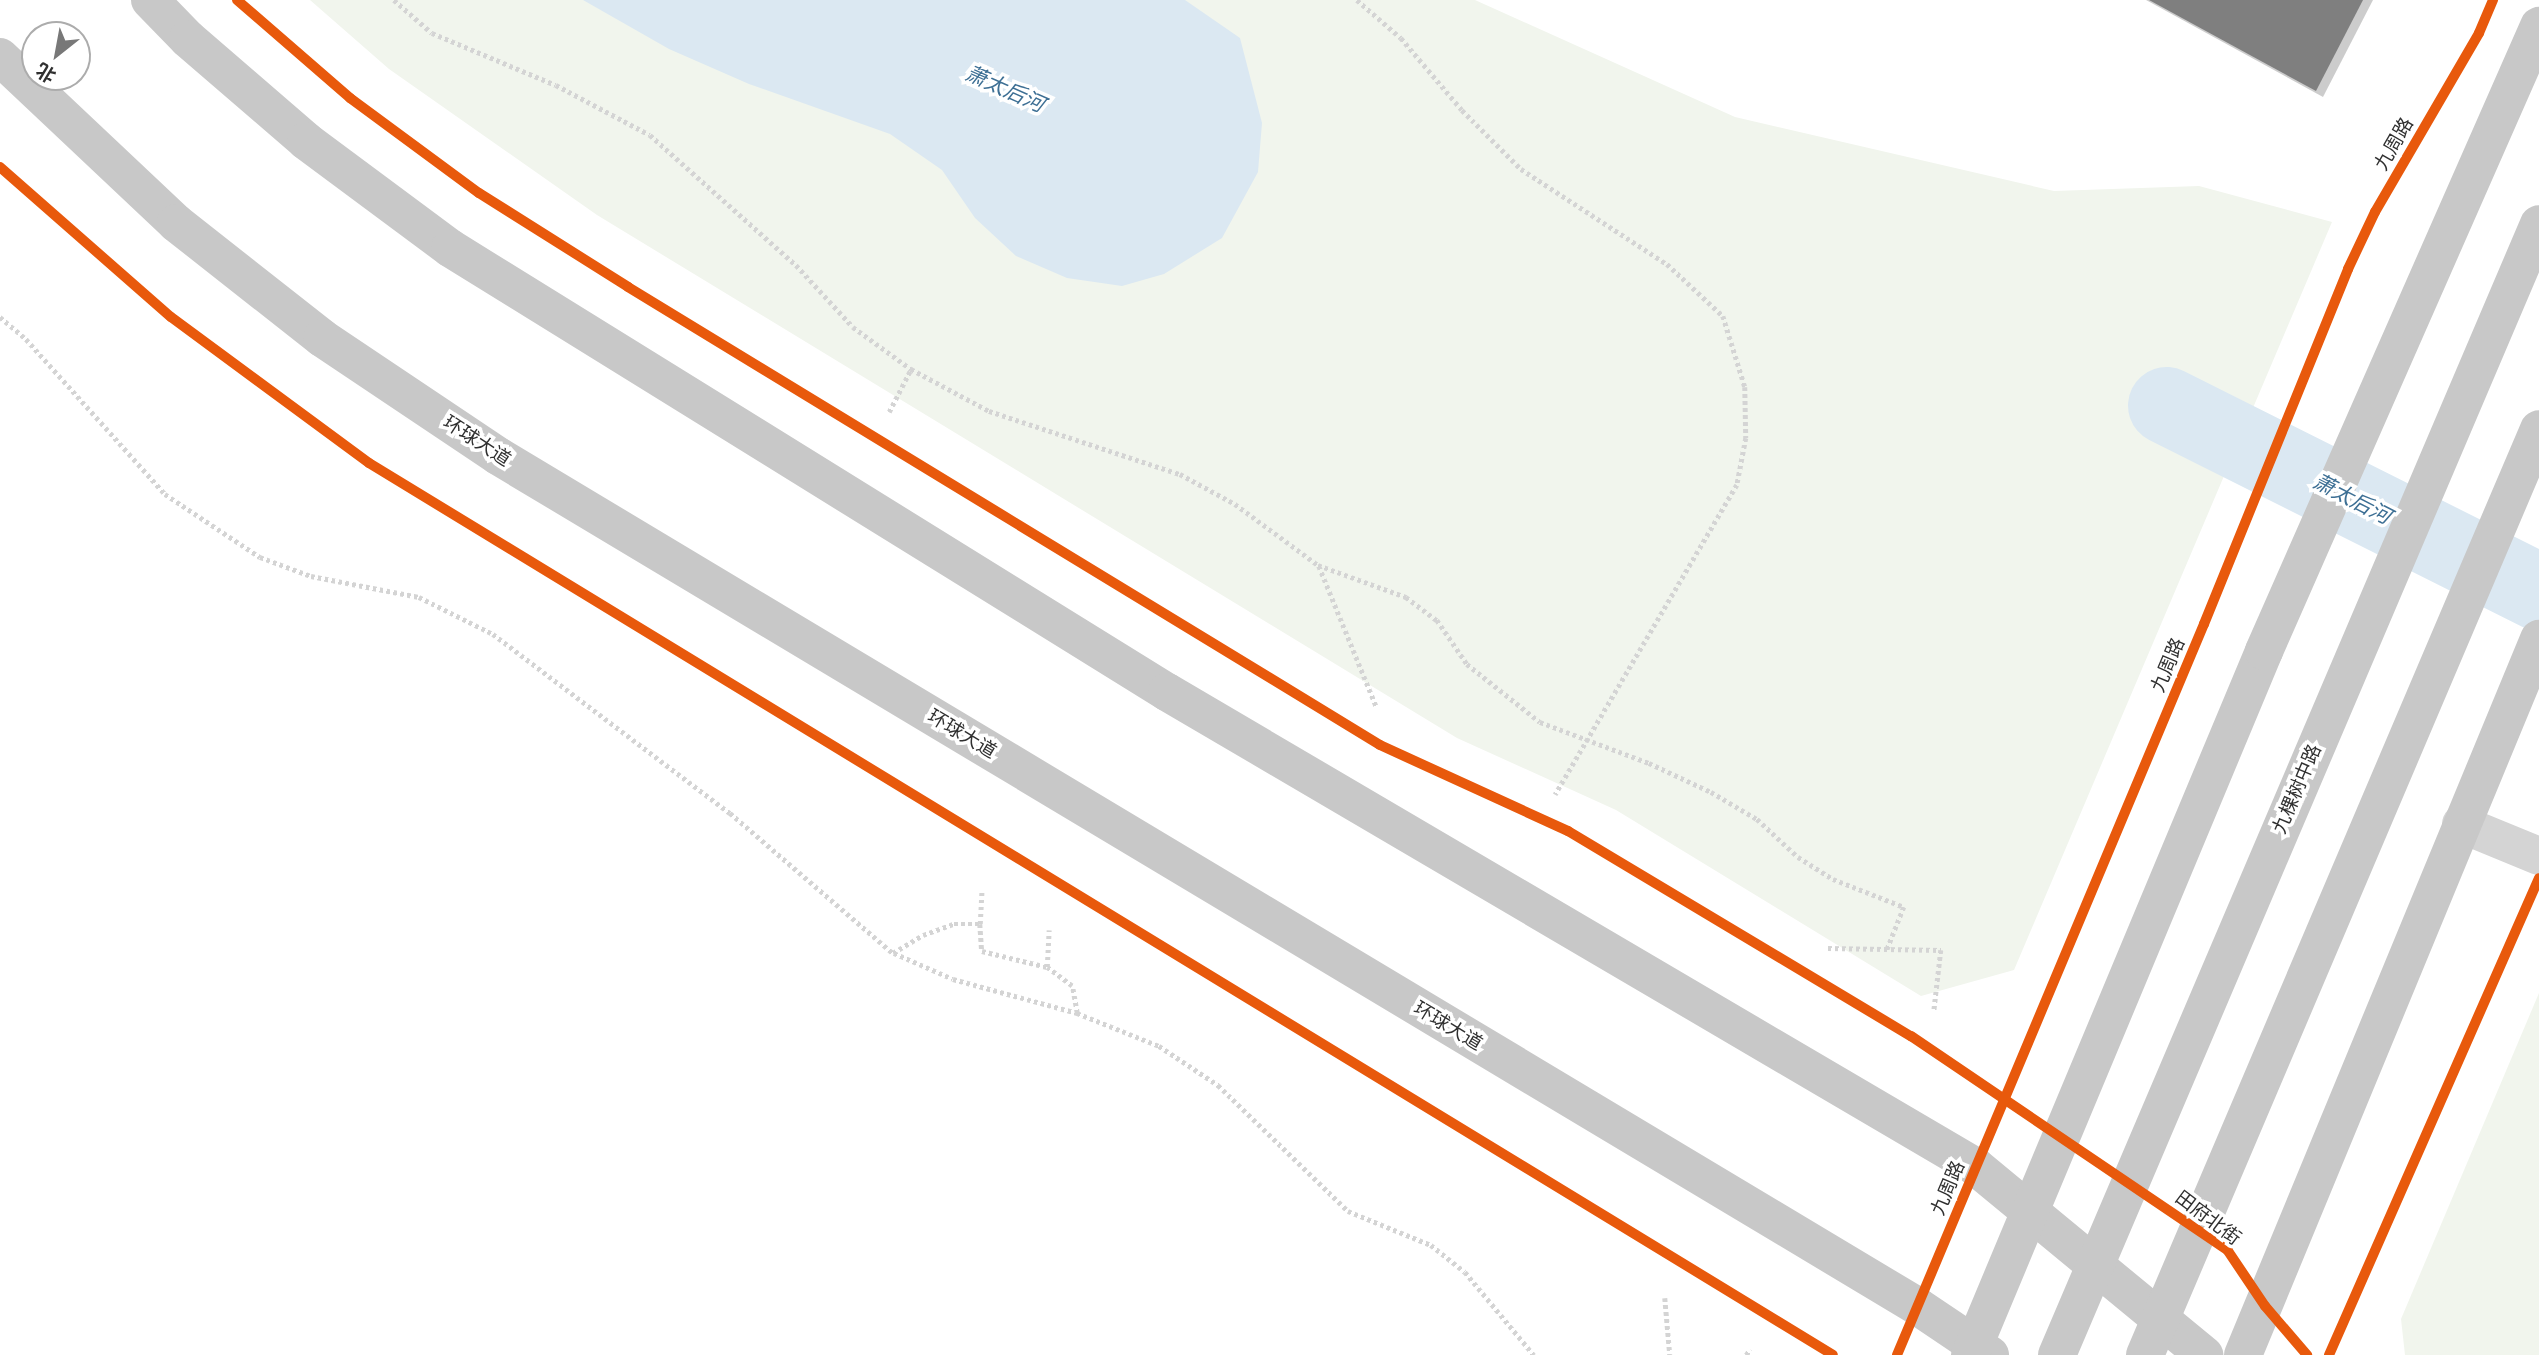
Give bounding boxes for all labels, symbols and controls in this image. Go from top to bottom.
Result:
north arrow [21,21,91,91]
text: 北 [31,57,61,88]
water label: 萧太后河 [962,60,1048,118]
street label: 九周路 [2370,114,2418,174]
street label: 环球大道 [439,411,515,471]
water label: 萧太后河 [2309,469,2395,529]
street label: 九周路 [2146,634,2190,696]
street label: 环球大道 [924,705,1000,763]
street label: 九棵树中路 [2268,741,2326,837]
street label: 环球大道 [1410,997,1486,1055]
street label: 九周路 [1926,1157,1970,1219]
street label: 田府北街 [2171,1186,2245,1250]

